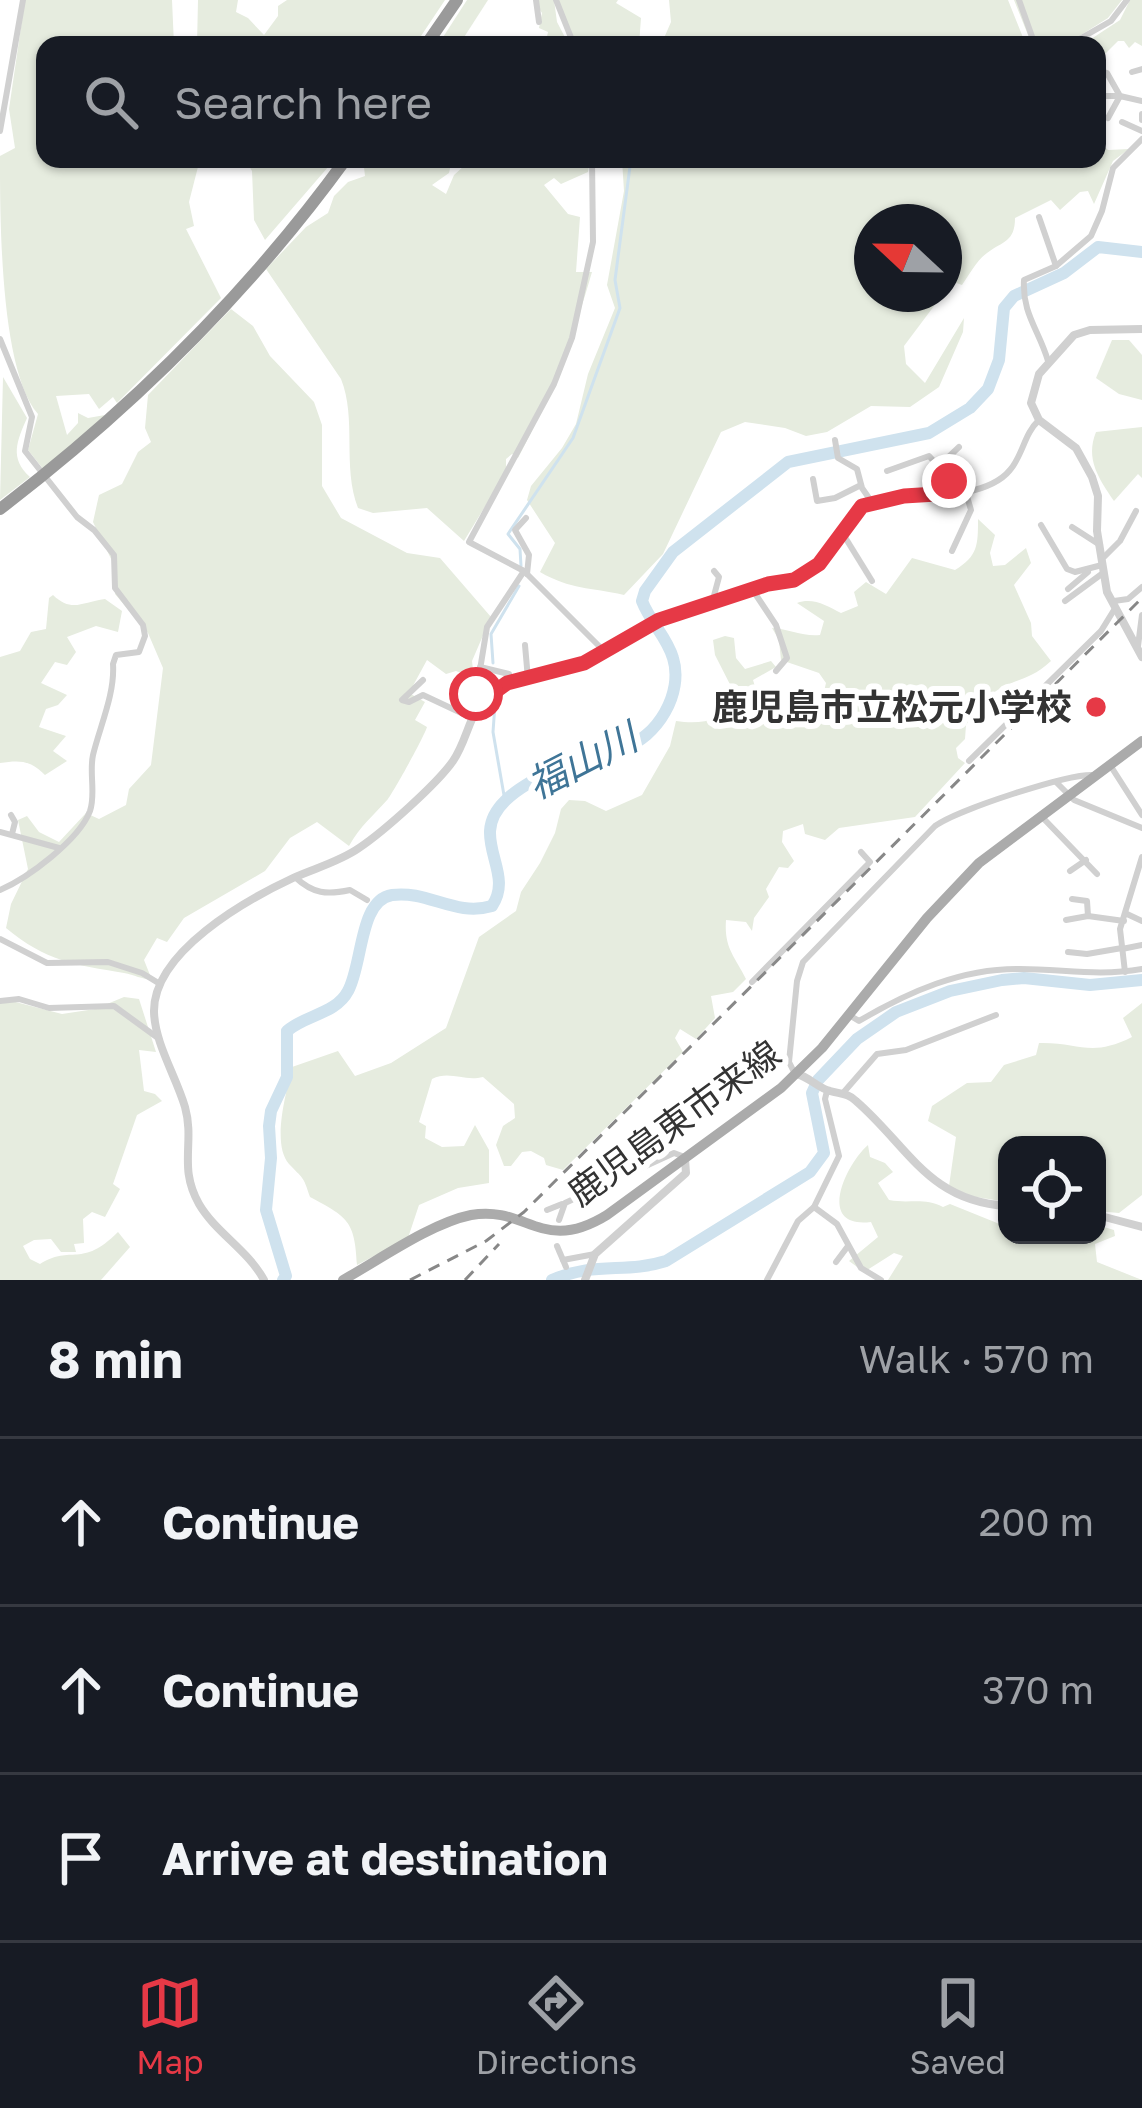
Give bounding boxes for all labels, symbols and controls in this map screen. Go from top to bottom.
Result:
search box [36,36,1106,168]
icon: search [78,69,144,135]
text: Search here [174,75,432,129]
north arrow [854,204,962,312]
route end [922,454,976,508]
route start [449,667,503,721]
place label: 鹿児島市立松元小学校 [712,685,1072,728]
marker: 鹿児島市立松元小学校 [1083,694,1109,720]
water label: 福山川 [519,711,648,808]
street label: 鹿児島東市来線 [559,1031,788,1214]
map controls [998,1136,1106,1244]
button: locate [998,1136,1106,1244]
text: 8 min [48,1328,183,1389]
text: Walk · 570 m [859,1335,1094,1382]
icon: ahead [48,1489,114,1555]
text: Continue [162,1495,359,1549]
text: 200 m [979,1498,1094,1545]
icon: ahead [48,1657,114,1723]
text: Continue [162,1663,359,1717]
text: 370 m [982,1666,1094,1713]
icon: arrive [48,1825,114,1891]
text: Arrive at destination [162,1831,608,1885]
tab: Map [136,1970,204,2081]
tab: Directions [476,1970,637,2081]
tab: Saved [909,1970,1006,2081]

